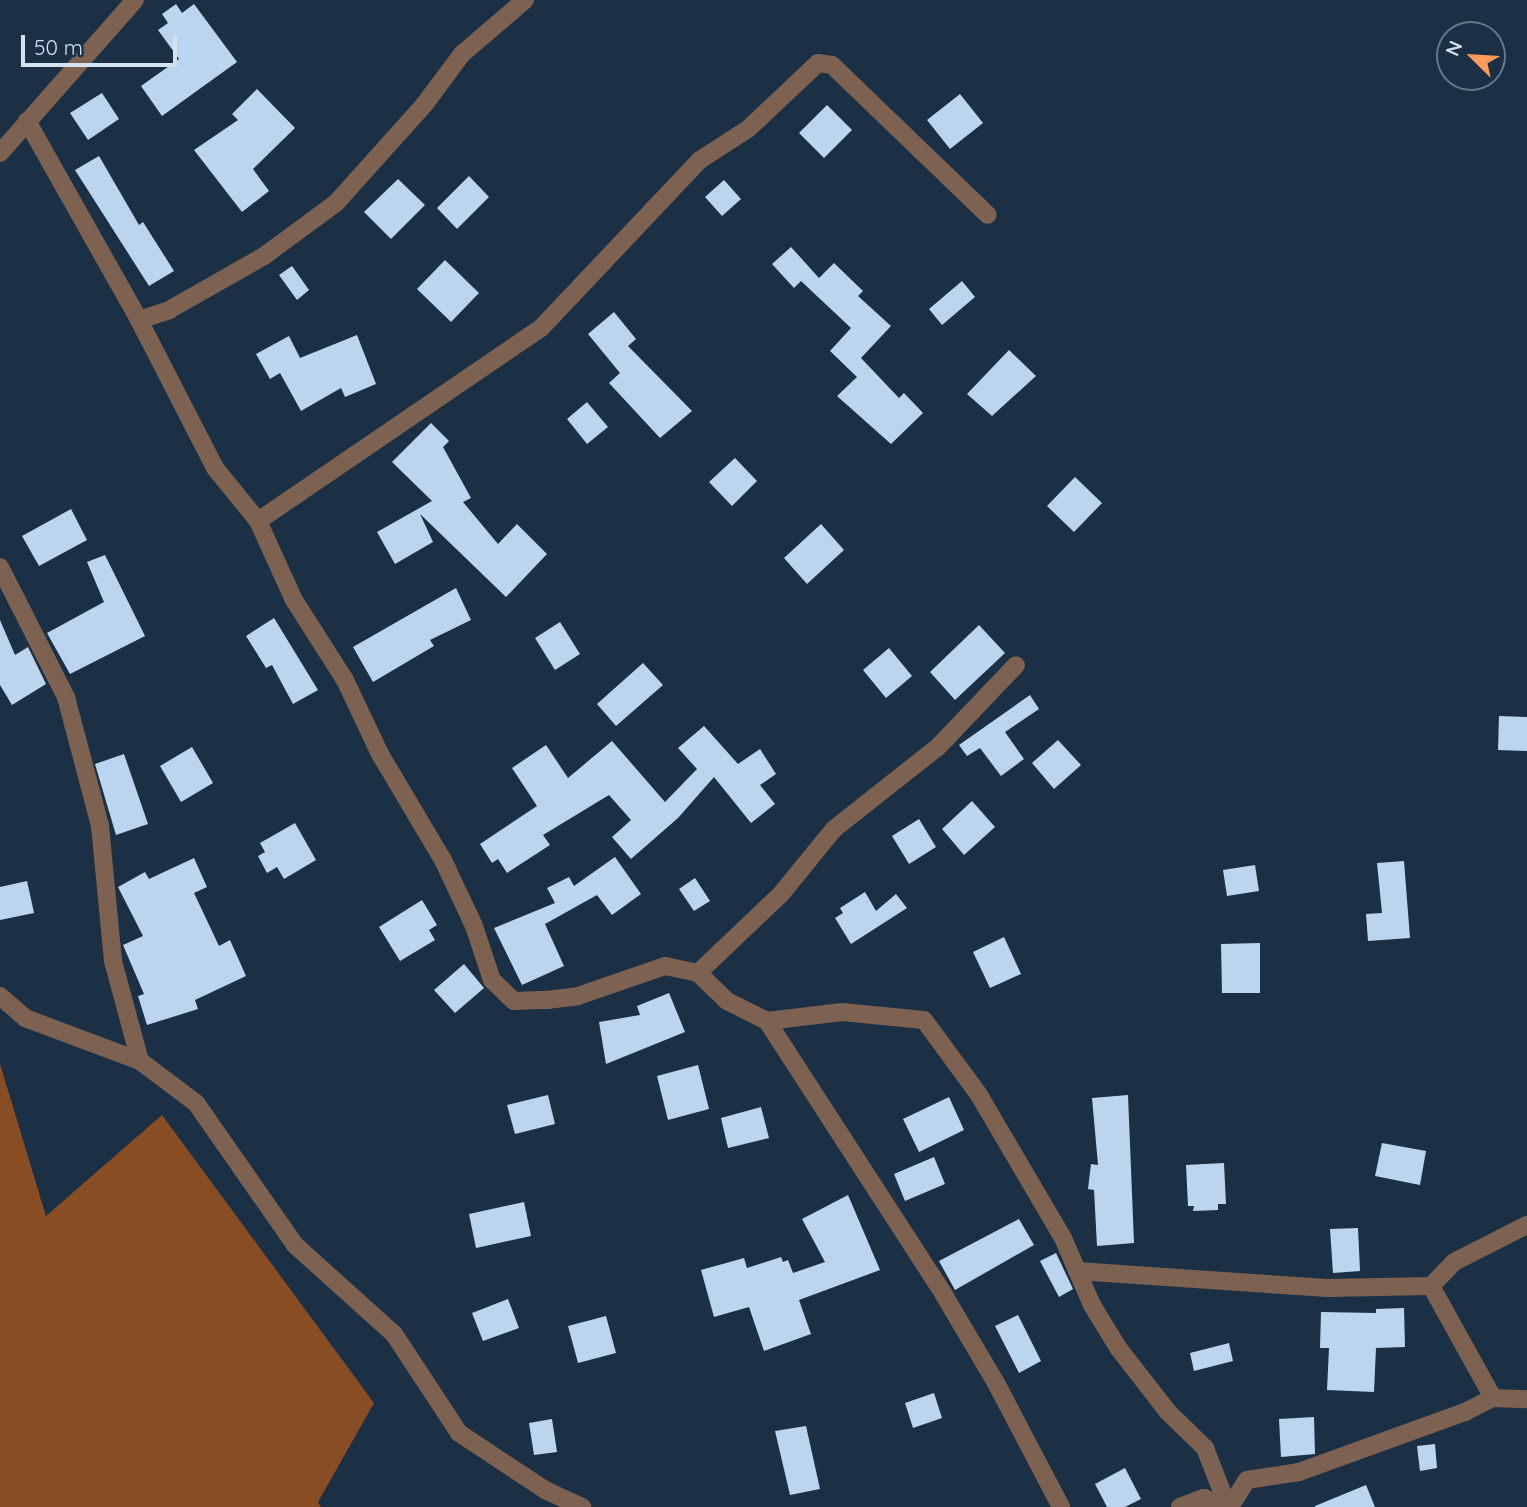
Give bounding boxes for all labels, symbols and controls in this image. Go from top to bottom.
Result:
scale bar [24,21,180,65]
north arrow [1436,21,1506,91]
text: 50 m [34,34,83,60]
text: N [1440,37,1467,60]

